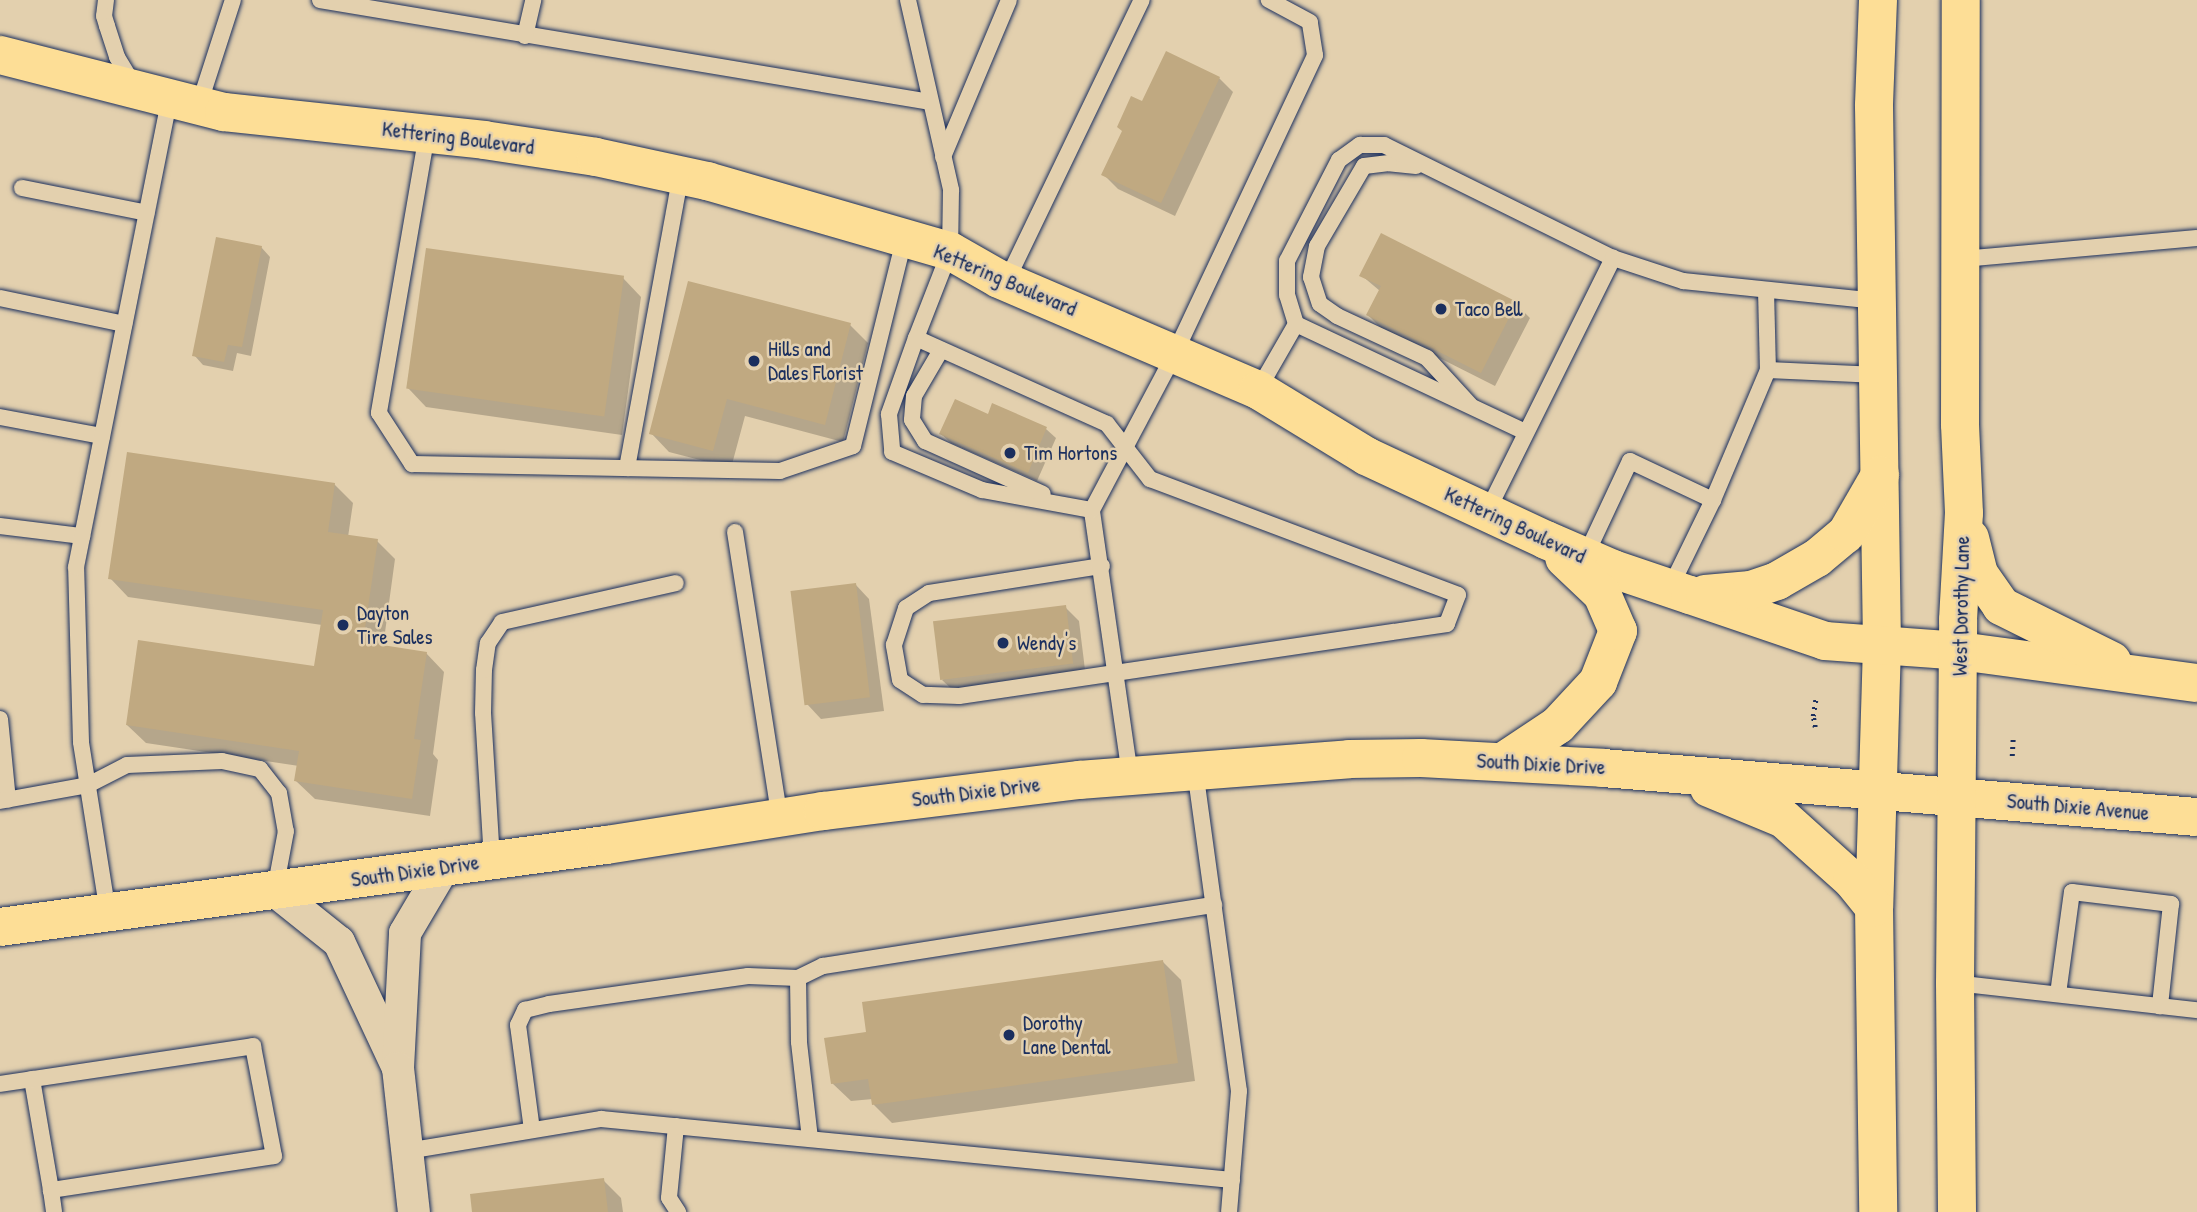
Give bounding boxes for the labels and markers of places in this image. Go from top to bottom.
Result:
place label: Taco Bell [1455,296,1523,322]
marker: Taco Bell [1433,301,1449,317]
place label: Hills and Dales Florist [768,336,863,386]
marker: Hills and Dales Florist [746,353,762,369]
place label: Tim Hortons [1024,440,1117,466]
marker: Tim Hortons [1002,445,1018,461]
place label: Dayton Tire Sales [357,600,433,650]
marker: Dayton Tire Sales [335,617,351,633]
place label: Wendy's [1017,630,1076,656]
marker: Wendy's [995,635,1011,651]
place label: Dorothy Lane Dental [1023,1010,1111,1060]
marker: Dorothy Lane Dental [1001,1027,1017,1043]

